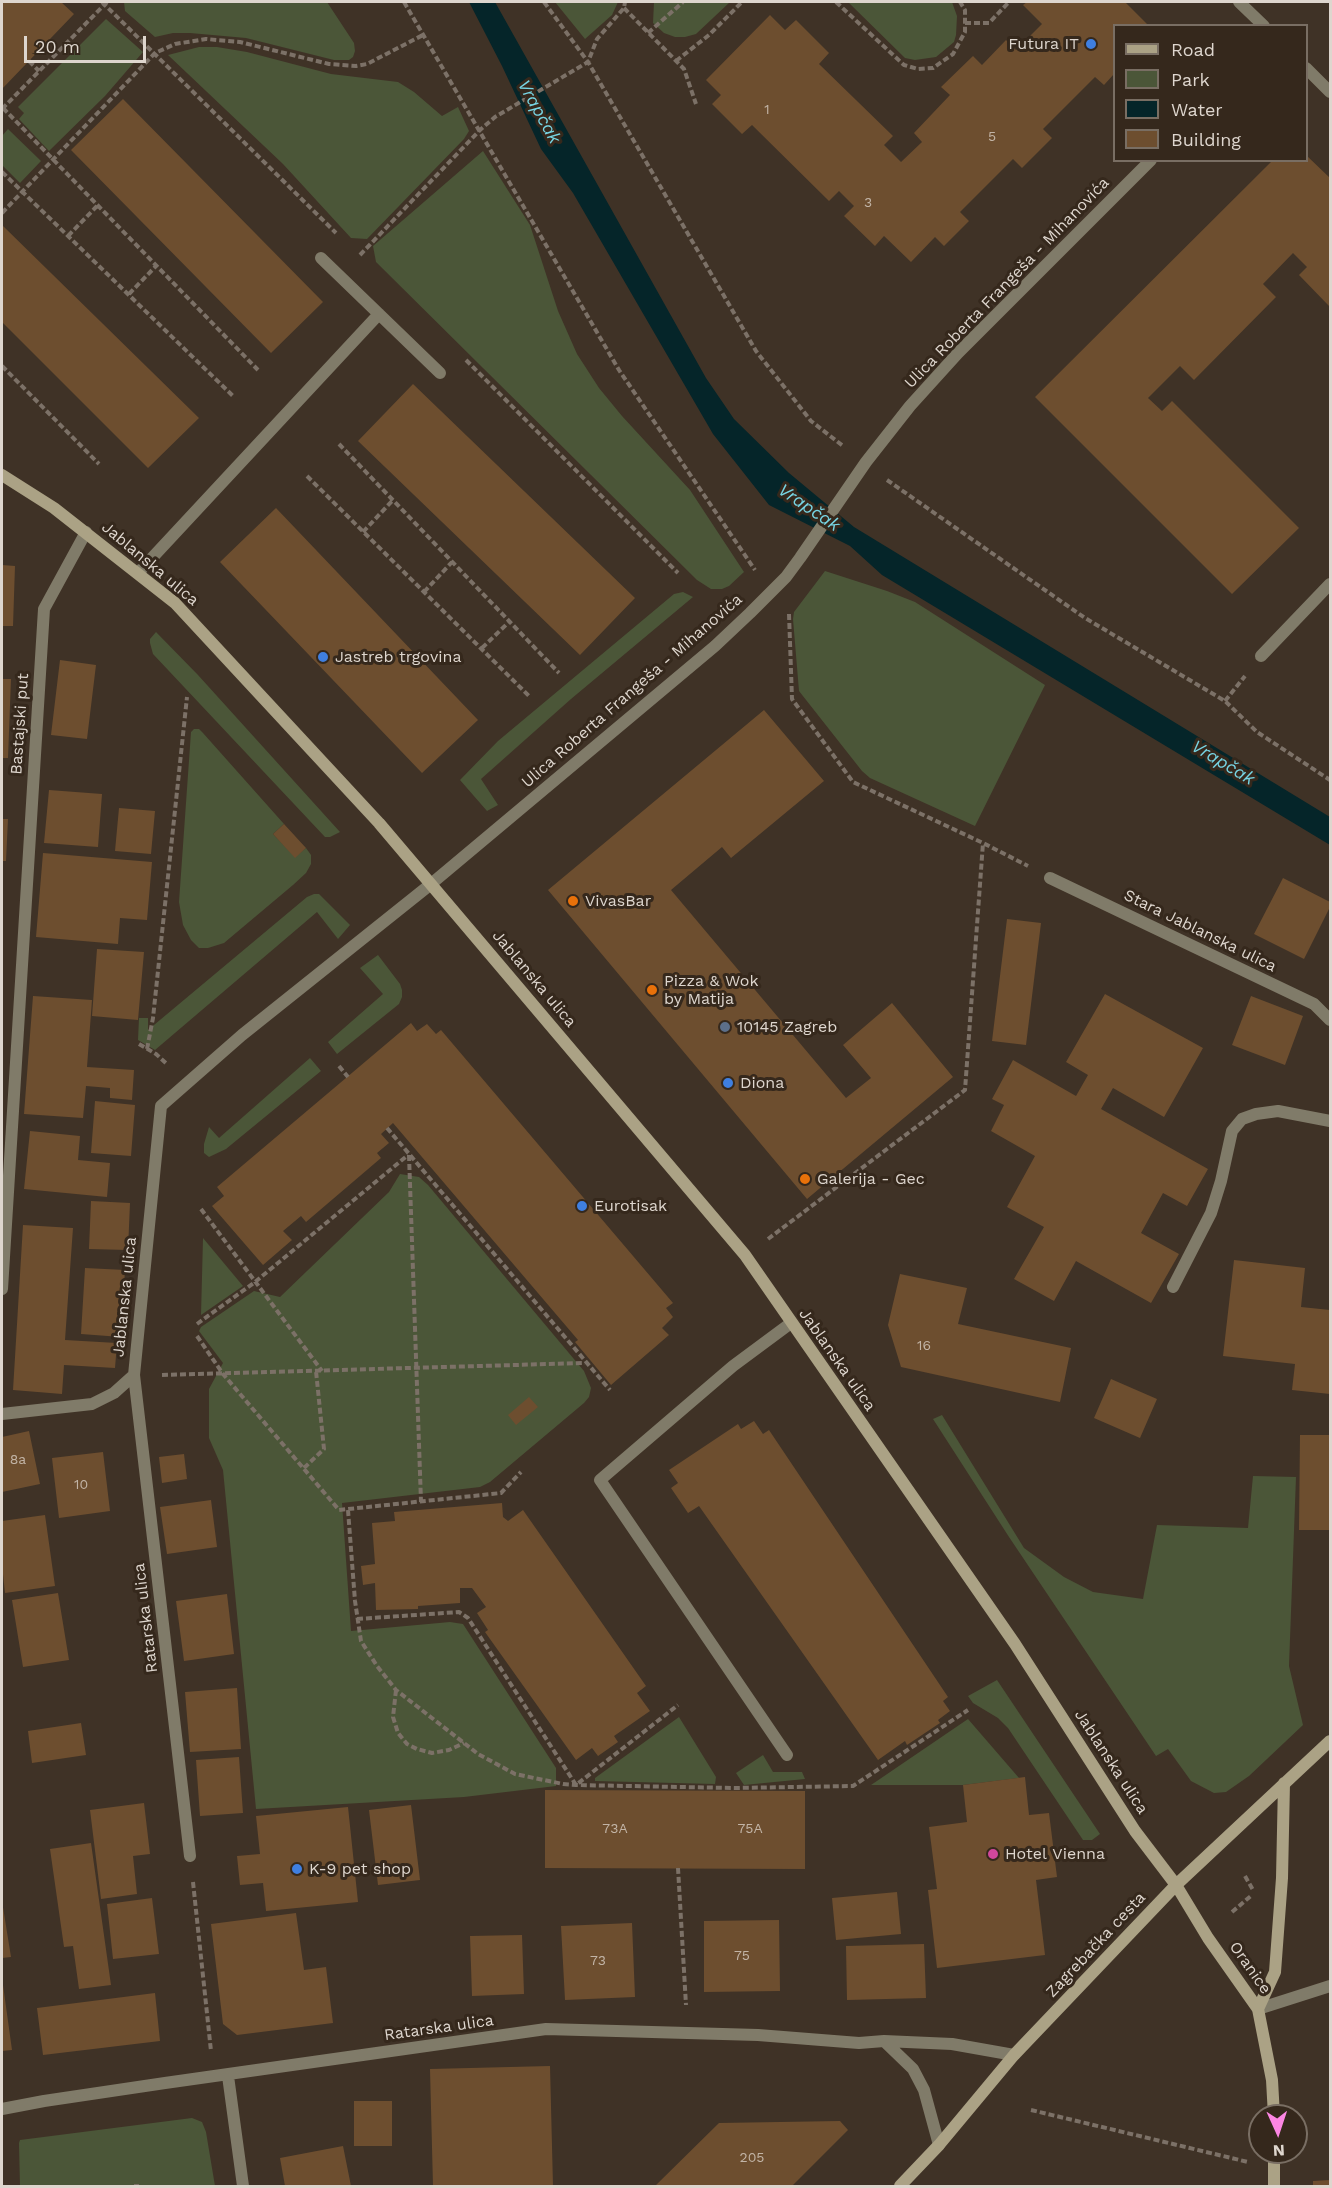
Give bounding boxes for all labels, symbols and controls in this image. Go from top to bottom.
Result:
scale bar [27,24,148,62]
legend [1113,24,1308,162]
place label: Futura IT [1008,34,1079,54]
text: 20 m [35,36,80,57]
marker: Futura IT [1084,37,1098,51]
text: Road [1171,39,1215,60]
text: Park [1171,69,1210,90]
water label: Vrapčak [513,76,565,148]
text: Water [1171,99,1223,120]
house number: 1 [764,102,770,118]
house number: 5 [988,129,996,145]
text: Building [1171,129,1241,150]
street label: Ulica Roberta Frangeša - Mihanovića [901,173,1113,393]
house number: 3 [864,195,872,211]
water label: Vrapčak [774,479,844,537]
street label: Jablanska ulica [98,518,202,610]
street label: Ulica Roberta Frangeša - Mihanovića [518,590,746,792]
place label: Jastreb trgovina [335,647,461,667]
marker: Jastreb trgovina [316,650,330,664]
street label: Bastajski put [7,673,33,775]
water label: Vrapčak [1187,736,1259,790]
street label: Stara Jablanska ulica [1121,886,1279,976]
place label: VivasBar [585,891,651,911]
marker: VivasBar [566,894,580,908]
street label: Jablanska ulica [488,927,580,1031]
place label: Pizza & Wok by Matija [664,971,759,1009]
marker: Pizza & Wok by Matija [645,983,659,997]
place label: 10145 Zagreb [737,1017,837,1037]
marker: 10145 Zagreb [718,1020,732,1034]
place label: Diona [740,1073,784,1093]
marker: Diona [721,1076,735,1090]
place label: Galerija - Gec [817,1169,925,1189]
marker: Galerija - Gec [798,1172,812,1186]
place label: Eurotisak [594,1196,667,1216]
marker: Eurotisak [575,1199,589,1213]
street label: Jablanska ulica [109,1236,141,1358]
street label: Jablanska ulica [795,1305,879,1415]
house number: 16 [917,1338,931,1354]
house number: 8a [10,1452,26,1468]
house number: 10 [74,1477,88,1493]
street label: Ratarska ulica [130,1562,162,1674]
street label: Jablanska ulica [1070,1706,1152,1818]
house number: 73A [602,1821,628,1837]
house number: 75A [737,1821,763,1837]
place label: Hotel Vienna [1005,1844,1105,1864]
marker: Hotel Vienna [986,1847,1000,1861]
place label: K-9 pet shop [309,1859,411,1879]
marker: K-9 pet shop [290,1862,304,1876]
street label: Zagrebačka cesta [1042,1888,1150,2002]
street label: Oranice [1225,1938,1275,1998]
house number: 75 [734,1948,750,1964]
house number: 73 [590,1953,606,1969]
street label: Ratarska ulica [383,2011,495,2045]
north arrow [1248,2104,1308,2164]
text: N [1272,2141,1285,2160]
house number: 205 [739,2150,765,2166]

